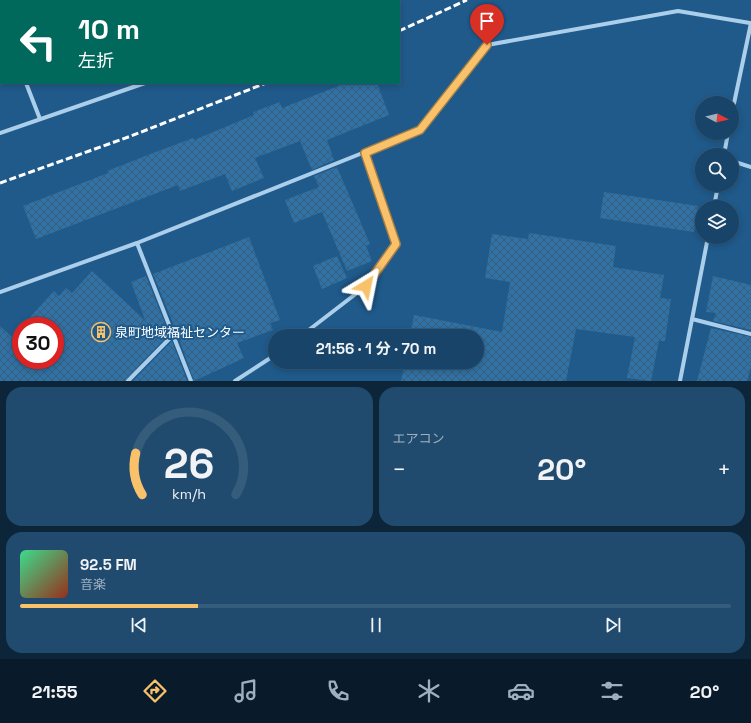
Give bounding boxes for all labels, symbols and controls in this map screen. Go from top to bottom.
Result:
pin [470,4,504,45]
icon: arrive [476,10,498,32]
text: 10 m [78,11,140,47]
icon: left [12,16,64,68]
text: 左折 [78,49,114,72]
north arrow [695,96,739,140]
map controls [695,96,739,244]
button: search [695,148,739,192]
button: layers [695,200,739,244]
position arrow [345,265,387,307]
speed limit sign: 30 [12,317,64,369]
building icon: 泉町地域福祉センター [90,321,112,343]
place label: 泉町地域福祉センター [115,324,245,341]
text: 21:56 · 1 分 · 70 m [316,339,436,358]
text: エアコン [393,430,445,447]
text: 26 [164,436,214,489]
text: 20° [537,450,586,489]
text: − [393,455,406,483]
text: + [717,455,731,483]
text: km/h [172,484,206,502]
text: 92.5 FM [80,555,137,574]
text: 音楽 [80,576,106,593]
icon: previous [128,614,150,636]
icon: pause [365,614,387,636]
icon: next [602,614,624,636]
icon: directions [141,677,169,705]
icon: music [232,677,260,705]
icon: phone [324,677,352,705]
icon: climate [415,677,443,705]
icon: car [507,677,535,705]
icon: filters [598,677,626,705]
text: 21:55 [32,680,78,703]
text: 20° [690,680,719,703]

